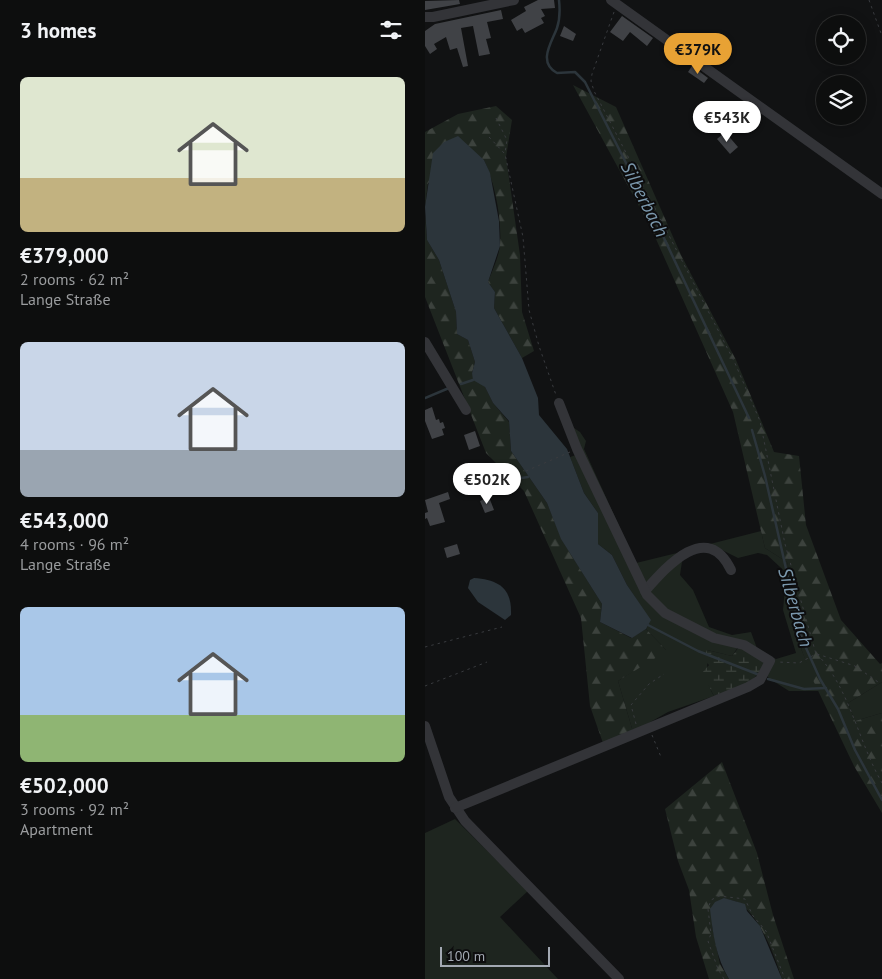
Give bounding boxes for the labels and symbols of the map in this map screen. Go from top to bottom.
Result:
pin: €379K [663,32,733,75]
pin: €543K [692,100,762,143]
water label: Silberbach [616,157,674,241]
pin: €502K [452,462,522,505]
water label: Silberbach [773,564,819,650]
scale bar [440,944,550,967]

